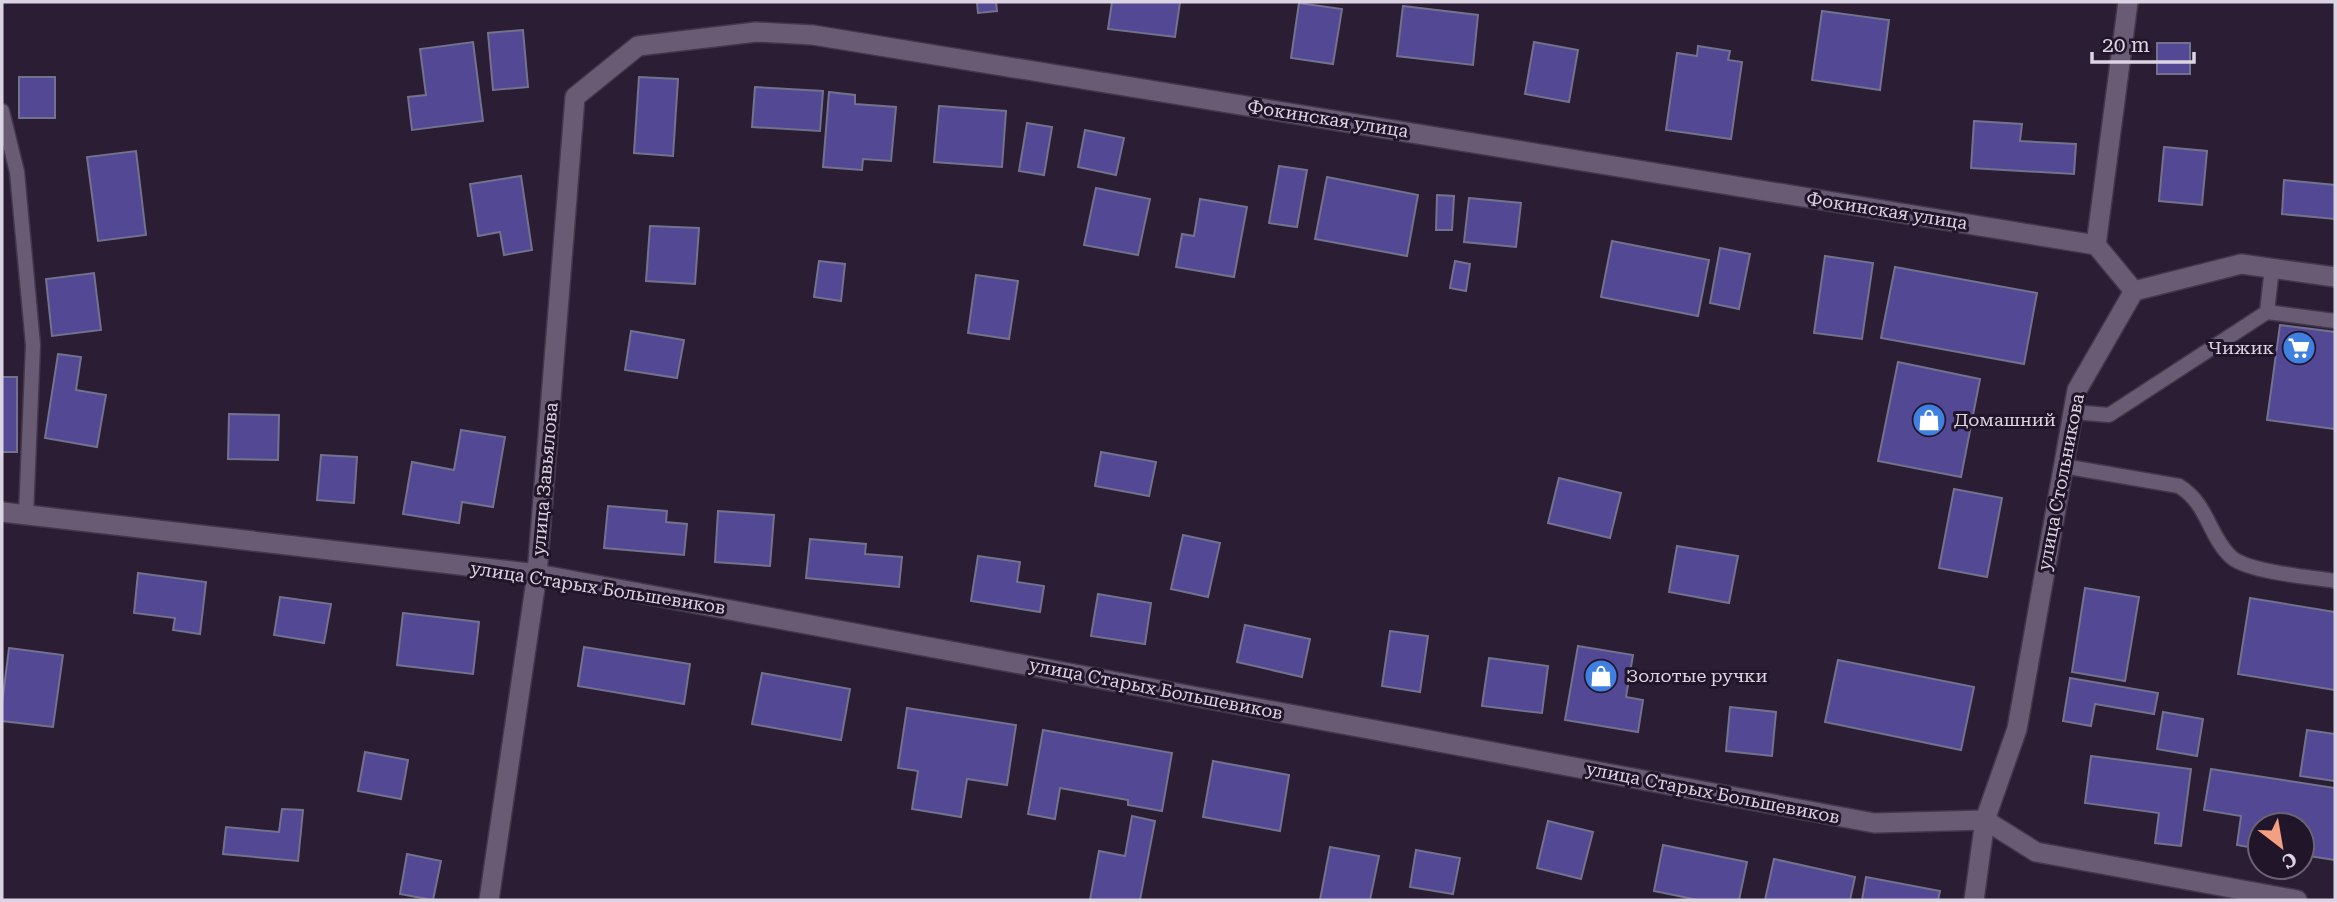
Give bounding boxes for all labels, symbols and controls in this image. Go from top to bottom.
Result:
scale bar [2092,21,2194,65]
text: 20 m [2102,33,2150,57]
street label: Фокинская улица [1246,95,1410,142]
street label: Фокинская улица [1805,187,1969,234]
supermarket icon: Чижик [2280,329,2318,367]
place label: Чижик [2208,337,2274,358]
street label: улица Стольникова [2033,391,2088,572]
street label: улица Завьялова [527,401,562,557]
shop icon: Домашний [1910,401,1948,439]
place label: Домашний [1954,409,2056,430]
street label: улица Старых Большевиков [469,557,727,618]
street label: улица Старых Большевиков [1028,654,1285,723]
shop icon: Золотые ручки [1582,657,1620,695]
place label: Золотые ручки [1626,665,1768,686]
street label: улица Старых Большевиков [1585,758,1842,827]
north arrow [2246,811,2316,881]
text: С [2278,847,2301,873]

